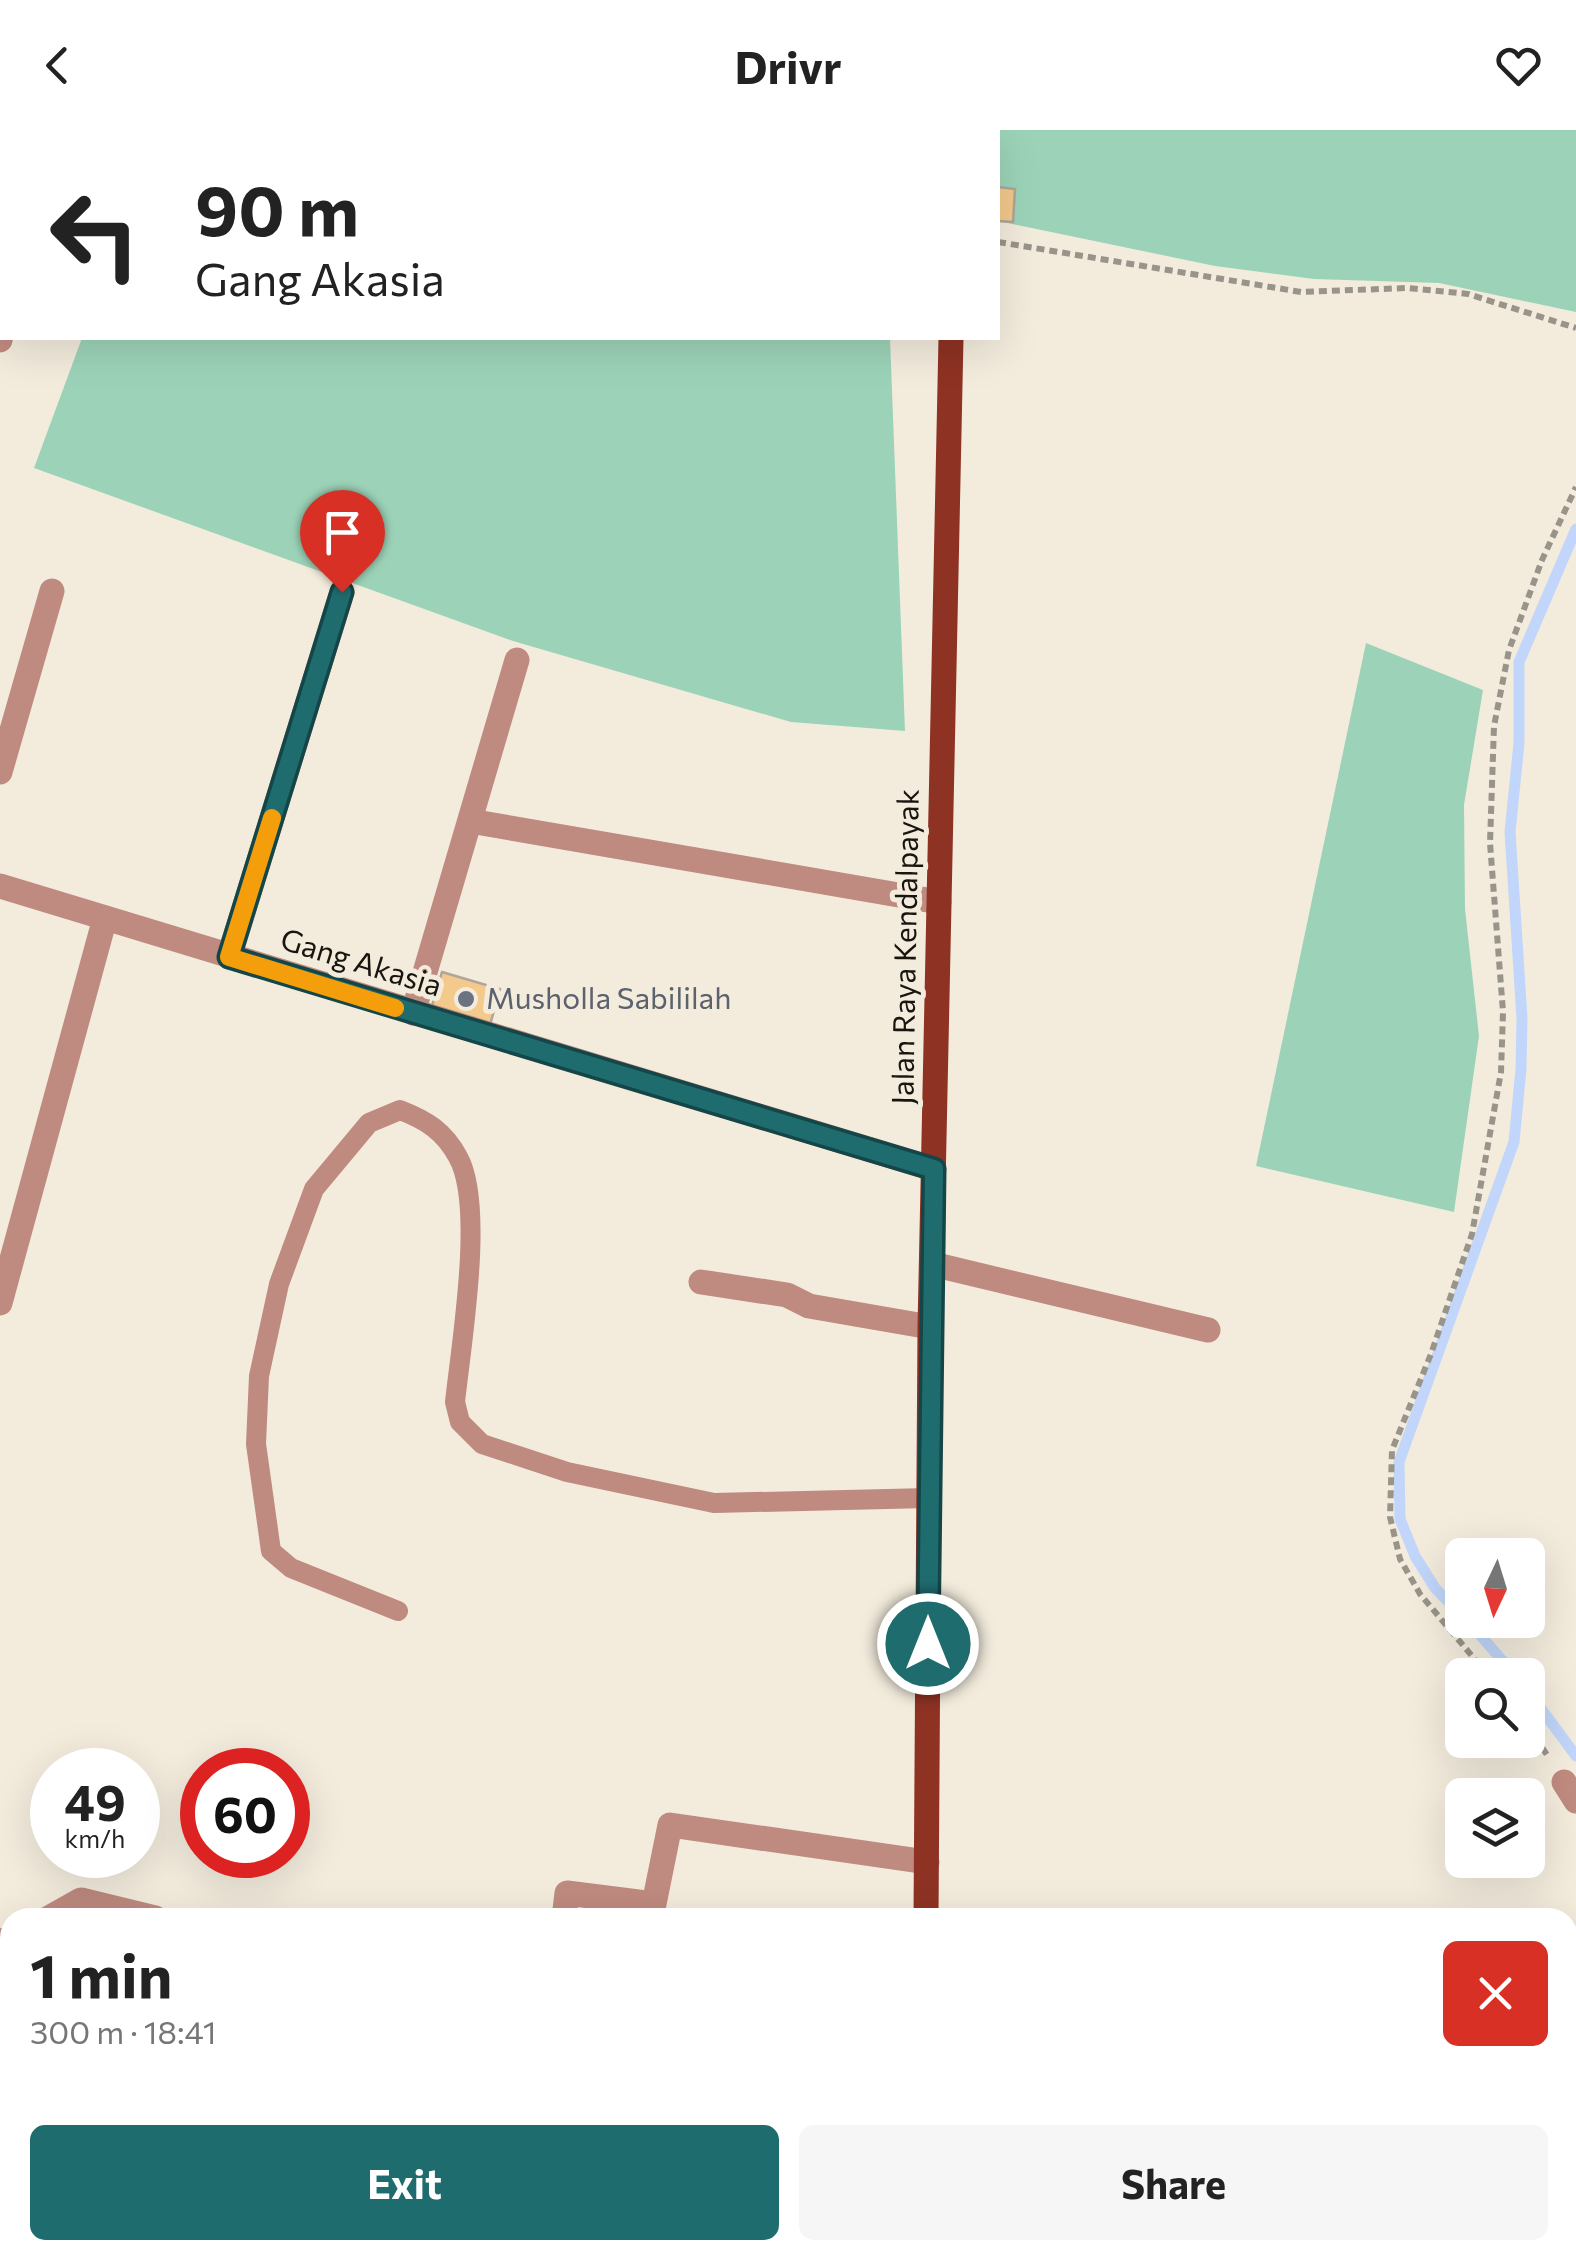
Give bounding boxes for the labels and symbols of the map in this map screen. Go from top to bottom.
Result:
pin [300,490,385,593]
street label: Jalan Raya Kendalpayak [882,789,925,1105]
street label: Gang Akasia [277,919,447,1003]
place label: Musholla Sabililah [486,978,731,1015]
marker: Musholla Sabililah [455,988,477,1010]
north arrow [1445,1538,1545,1638]
position arrow [876,1592,980,1696]
speed limit sign: 60 [180,1748,310,1878]

